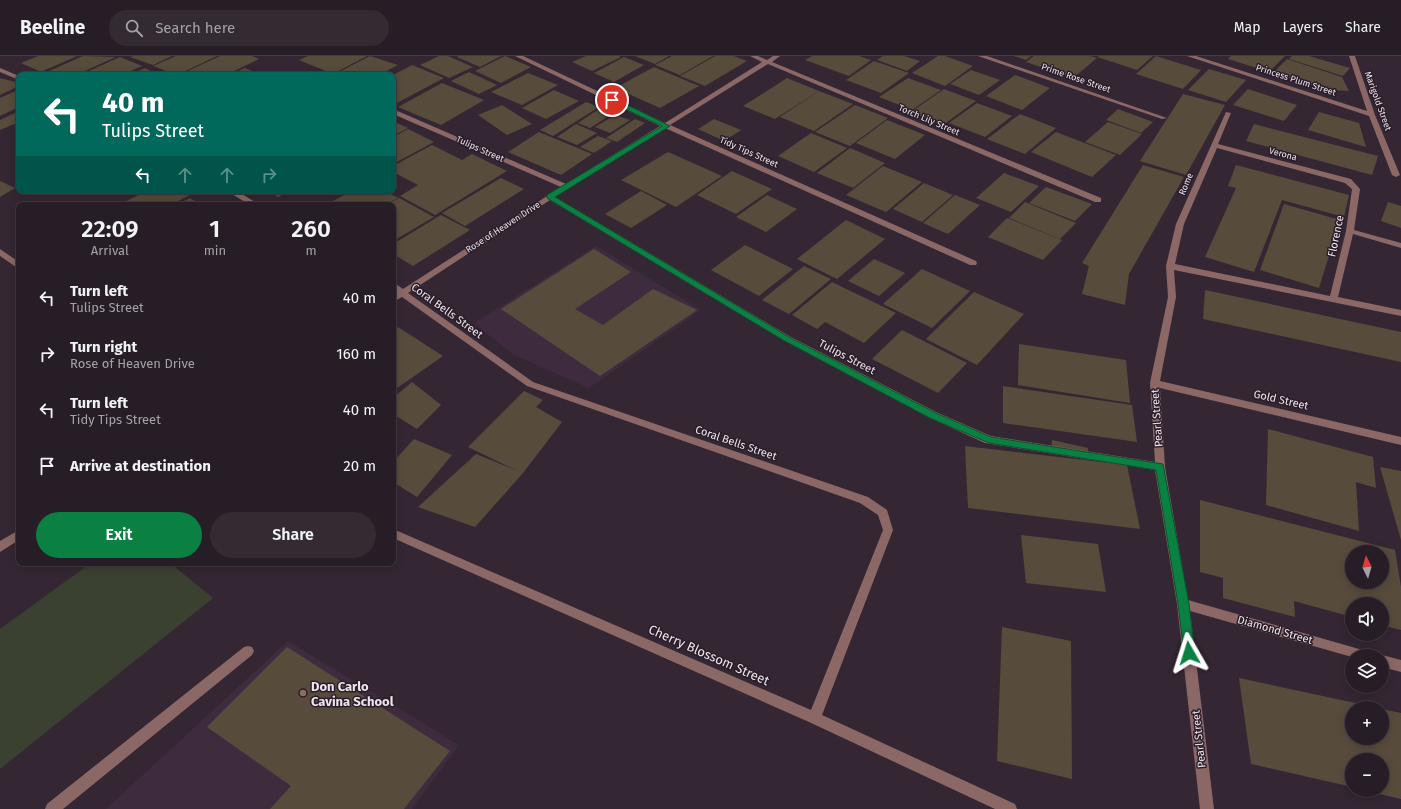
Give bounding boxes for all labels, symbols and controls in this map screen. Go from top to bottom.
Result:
search box [109,10,389,46]
text: Beeline [20,16,85,39]
icon: search [123,17,145,39]
text: Search here [155,19,235,37]
text: Map [1234,19,1260,36]
text: Layers [1282,19,1323,36]
text: Share [1345,19,1381,36]
street label: Prime Rose Street [1040,61,1113,95]
street label: Princess Plum Street [1255,62,1338,98]
street label: Marigold Street [1363,70,1394,133]
pin [595,83,629,117]
text: 40 m [102,86,165,119]
icon: left [36,88,88,140]
icon: arrive [601,89,623,111]
street label: Torch Lily Street [897,103,962,138]
text: Tulips Street [102,120,204,142]
street label: Tulips Street [455,134,506,164]
street label: Tidy Tips Street [718,135,780,170]
street label: Verona [1268,146,1298,163]
icon: left [132,164,154,186]
icon: ahead [174,164,196,186]
icon: ahead [216,164,238,186]
icon: right [258,164,280,186]
street label: Rome [1177,171,1195,197]
street label: Rose of Heaven Drive [464,199,542,255]
street label: Florence [1325,214,1347,258]
text: 22:09 [81,215,138,243]
text: 1 [209,215,220,243]
text: 260 [291,215,331,243]
text: Arrival [91,243,129,258]
text: min [204,243,226,258]
text: m [305,243,317,258]
street label: Coral Bells Street [409,281,485,341]
text: Turn left [70,282,128,300]
icon: left [36,287,58,309]
text: 40 m [343,289,376,307]
text: Tulips Street [70,300,144,315]
street label: Tulips Street [816,337,878,377]
text: Turn right [70,338,137,356]
icon: right [36,343,58,365]
text: 160 m [336,345,376,363]
text: Rose of Heaven Drive [70,356,195,371]
street label: Gold Street [1252,387,1310,413]
street label: Pearl Street [1148,389,1166,447]
text: Turn left [70,394,128,412]
icon: left [36,399,58,421]
text: 40 m [343,401,376,419]
text: Tidy Tips Street [70,412,161,427]
street label: Coral Bells Street [694,423,778,463]
icon: arrive [36,455,58,477]
text: Arrive at destination [70,457,211,475]
text: 20 m [343,457,376,475]
button: Exit [36,512,202,558]
button: Share [210,512,376,558]
north arrow [1345,545,1389,589]
map controls [1345,545,1389,797]
button: sound [1345,597,1389,641]
street label: Diamond Street [1236,613,1314,647]
street label: Cherry Blossom Street [646,622,772,688]
position arrow [1168,632,1210,674]
button: layers [1345,649,1389,693]
place label: Don Carlo Cavina School [311,679,394,709]
marker: Don Carlo Cavina School [298,688,308,698]
button: + [1345,701,1389,745]
street label: Pearl Street [1189,709,1209,769]
button: − [1345,753,1389,797]

